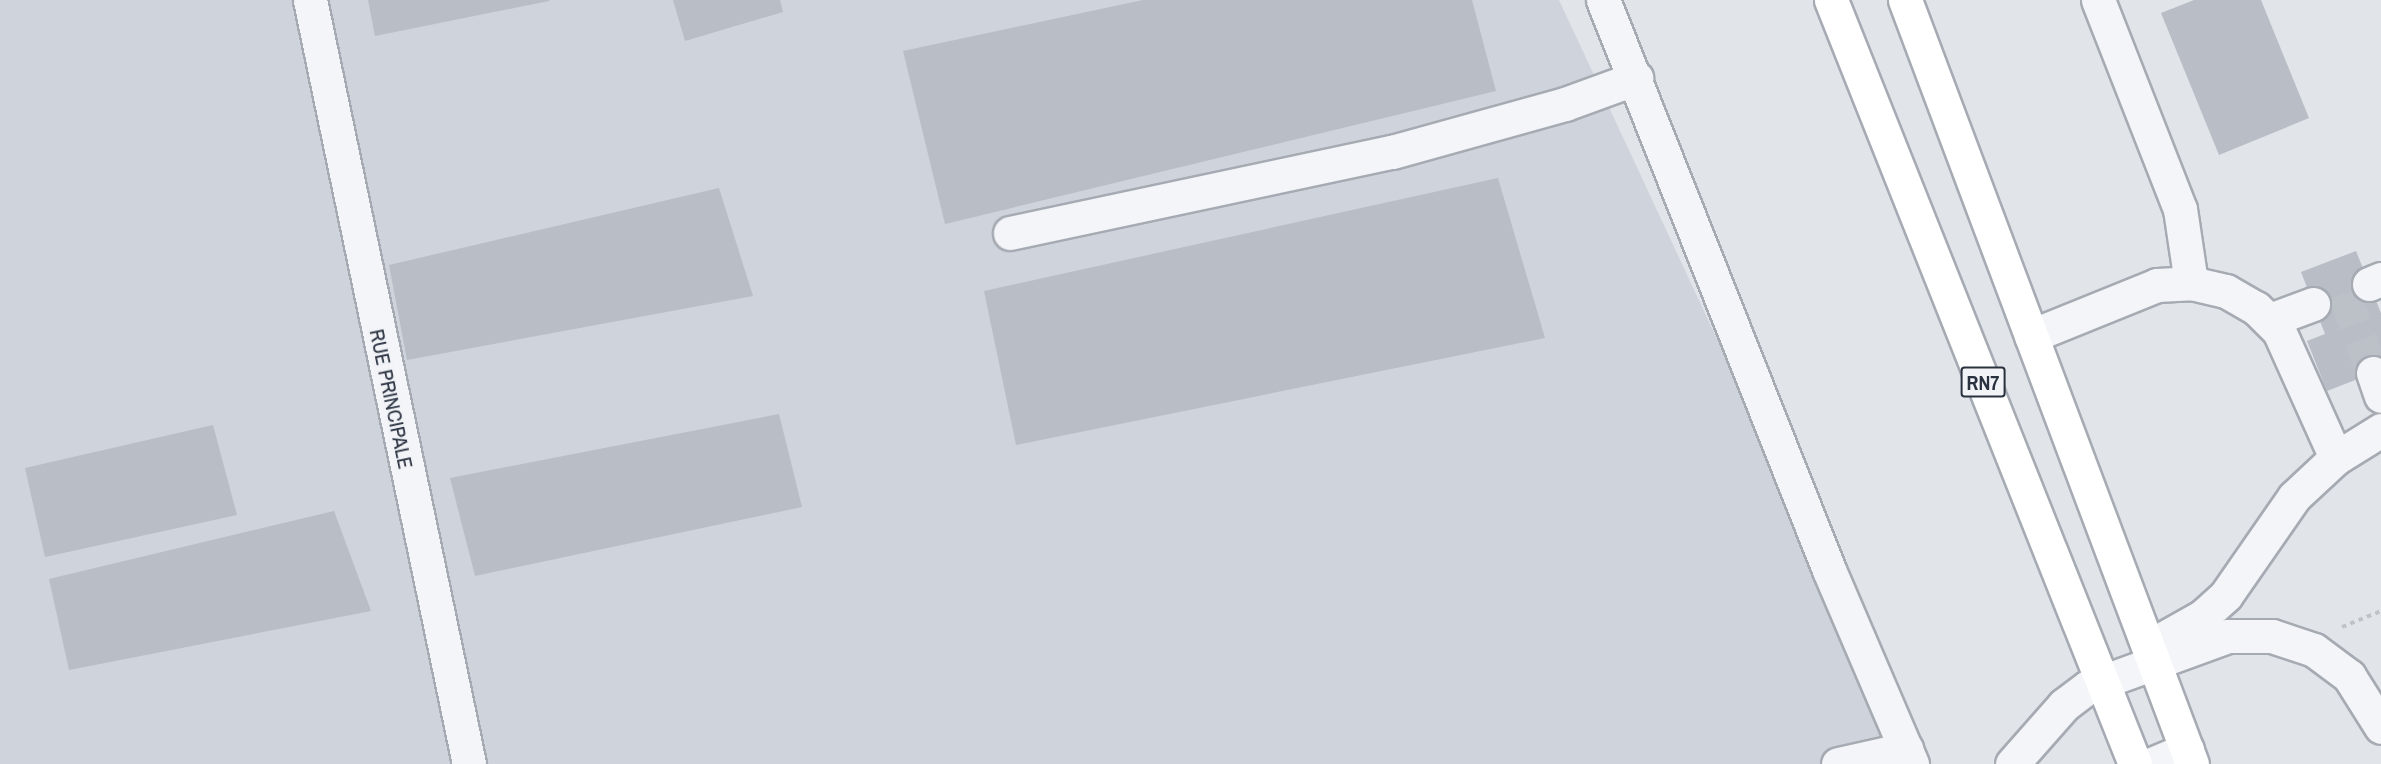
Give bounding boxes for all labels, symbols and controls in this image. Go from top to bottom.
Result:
street label: RUE PRINCIPALE [364,327,418,471]
road number: RN7 [1960,365,2006,399]

